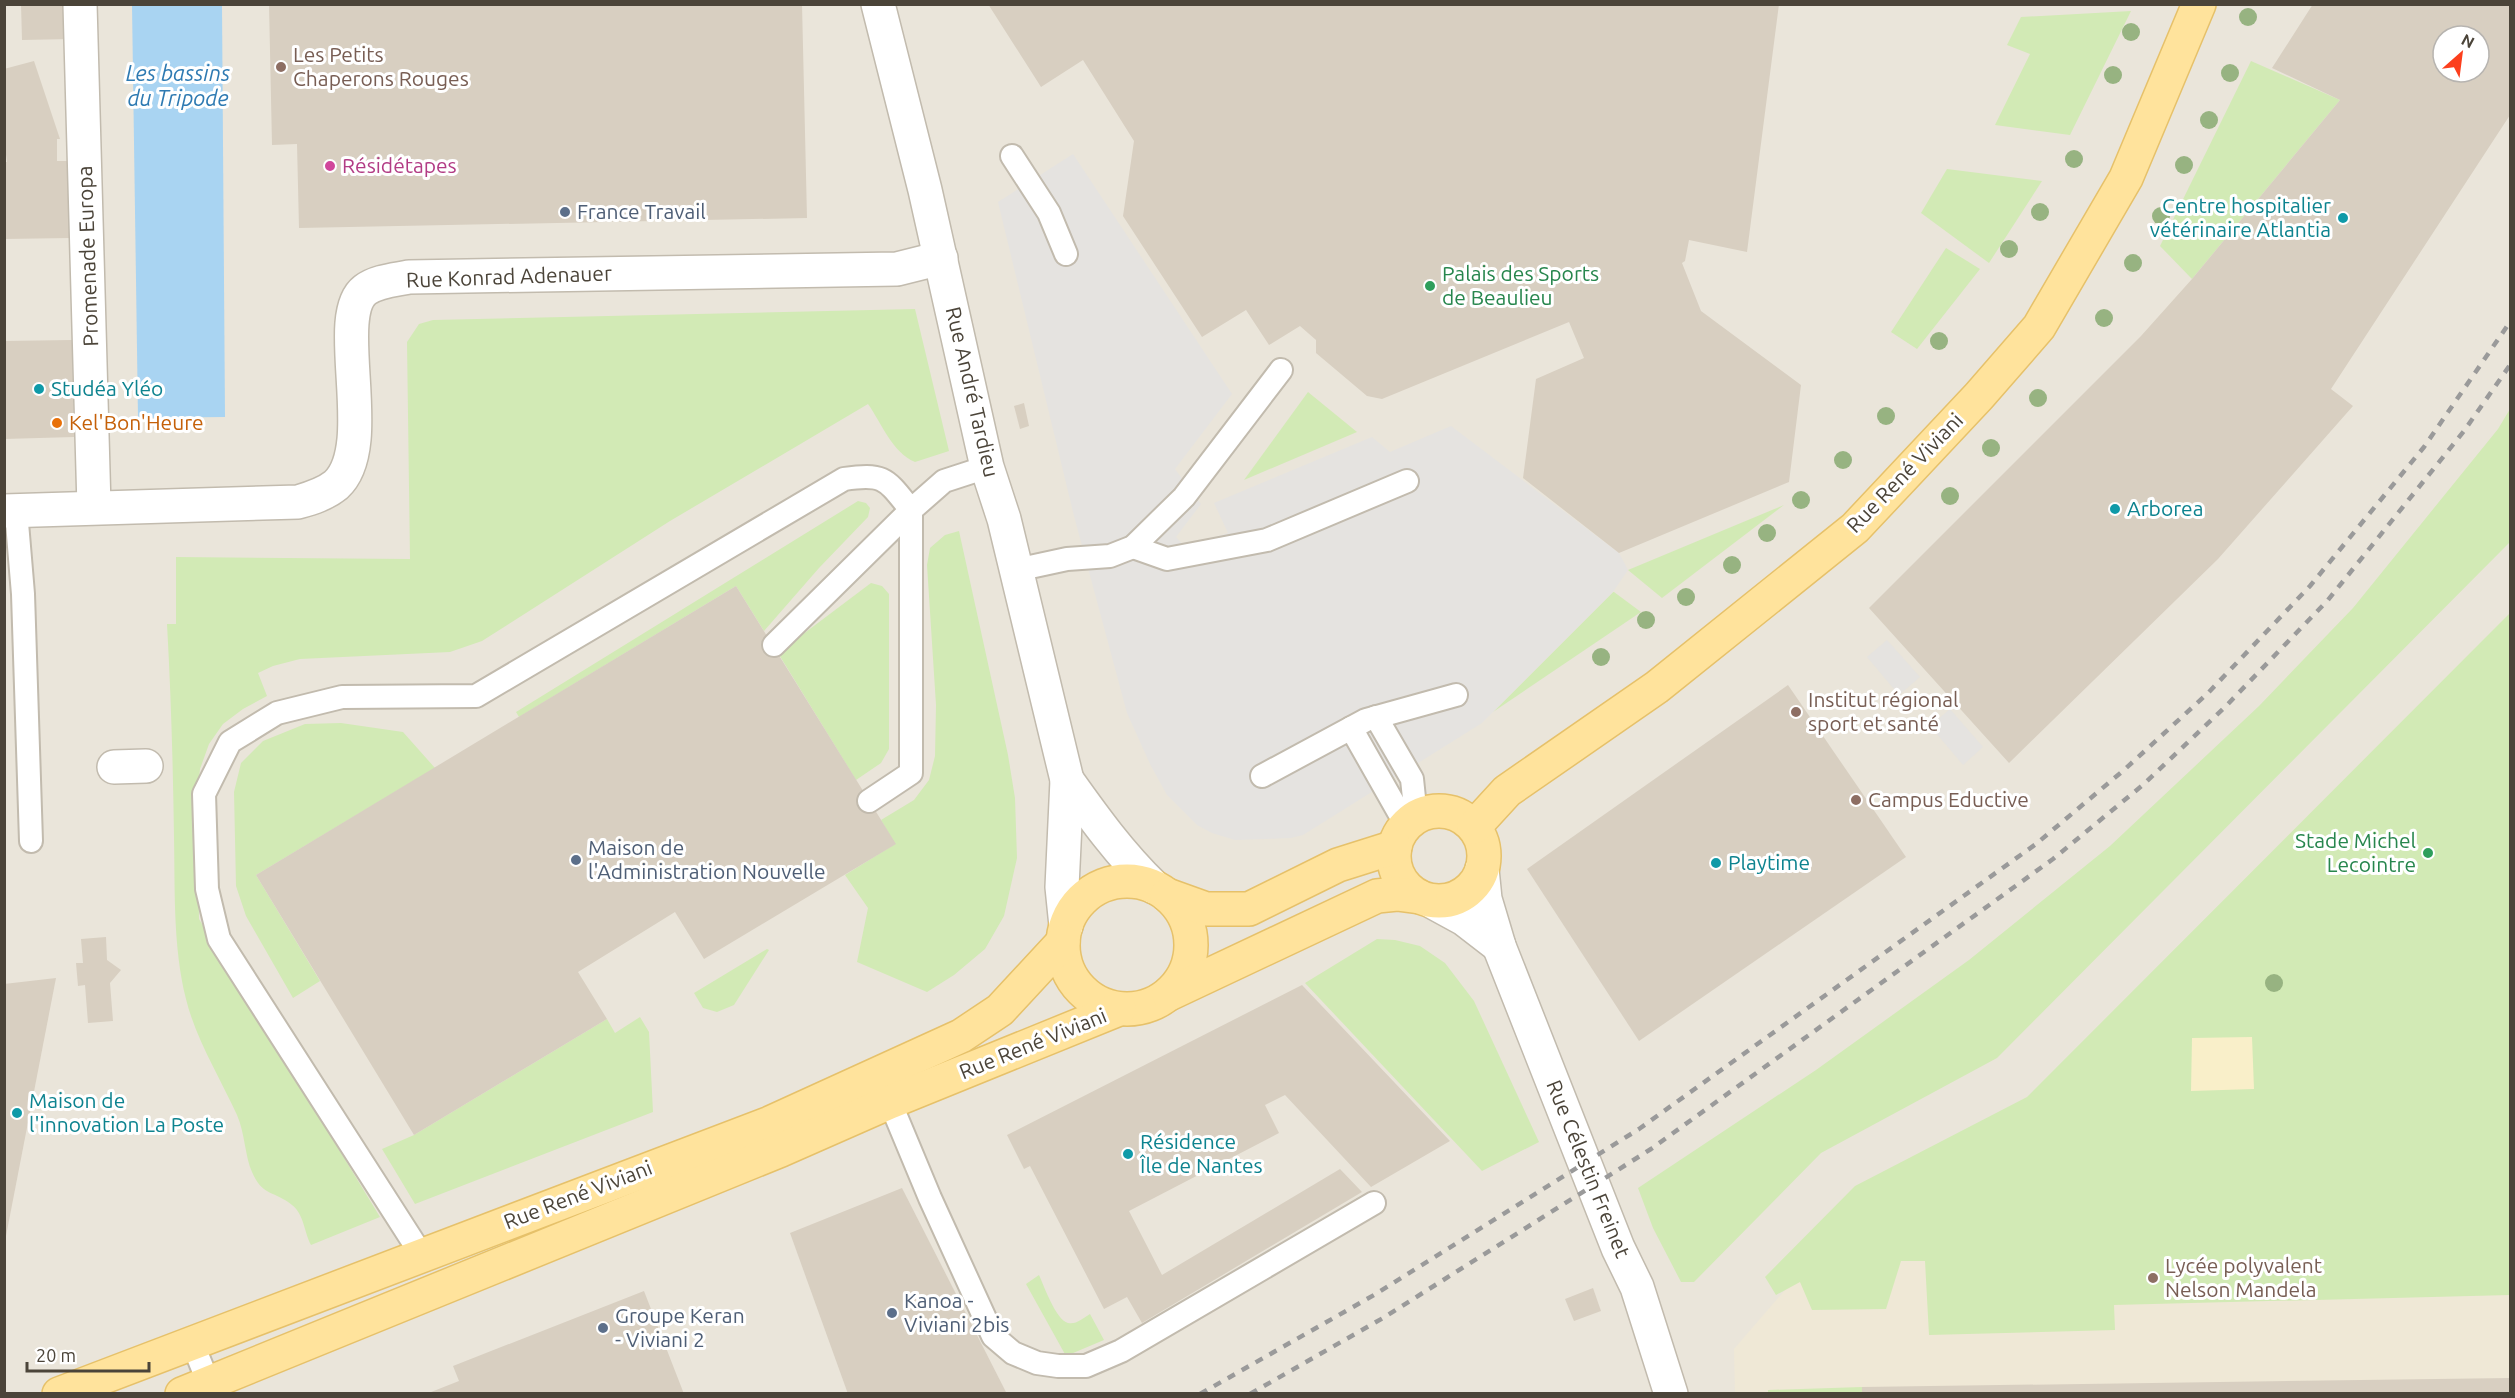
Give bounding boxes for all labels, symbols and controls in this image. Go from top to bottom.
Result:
north arrow [2431,24,2491,84]
text: N [2459,30,2478,52]
place label: Les Petits Chaperons Rouges [293,42,469,90]
water label: Les bassins du Tripode [126,60,230,110]
marker: Les Petits Chaperons Rouges [274,60,288,74]
place label: Résidétapes [342,153,457,177]
marker: Résidétapes [323,159,337,173]
street label: Promenade Europa [72,165,102,347]
place label: Centre hospitalier vétérinaire Atlantia [2150,193,2331,241]
place label: France Travail [577,199,706,223]
marker: France Travail [558,205,572,219]
marker: Centre hospitalier vétérinaire Atlantia [2336,211,2350,225]
street label: Rue Konrad Adenauer [406,260,612,292]
place label: Palais des Sports de Beaulieu [1442,261,1599,309]
marker: Palais des Sports de Beaulieu [1423,279,1437,293]
street label: Rue André Tardieu [942,304,1004,479]
place label: Studéa Yléo [51,376,163,400]
marker: Studéa Yléo [32,382,46,396]
street label: Rue René Viviani [1841,408,1967,537]
place label: Kel'Bon'Heure [69,410,204,434]
marker: Kel'Bon'Heure [50,416,64,430]
place label: Arborea [2127,496,2204,520]
marker: Arborea [2108,502,2122,516]
place label: Institut régional sport et santé [1808,687,1958,735]
marker: Institut régional sport et santé [1789,705,1803,719]
place label: Campus Eductive [1868,787,2029,811]
marker: Campus Eductive [1849,793,1863,807]
place label: Stade Michel Lecointre [2295,828,2416,876]
place label: Maison de l'Administration Nouvelle [588,835,826,883]
marker: Stade Michel Lecointre [2421,846,2435,860]
place label: Playtime [1728,850,1810,874]
marker: Maison de l'Administration Nouvelle [569,853,583,867]
marker: Playtime [1709,856,1723,870]
street label: Rue René Viviani [955,1003,1110,1084]
street label: Rue Célestin Freinet [1542,1076,1636,1261]
place label: Maison de l'innovation La Poste [29,1088,224,1136]
marker: Maison de l'innovation La Poste [10,1106,24,1120]
place label: Résidence Île de Nantes [1139,1129,1263,1177]
marker: Résidence Île de Nantes [1121,1147,1135,1161]
street label: Rue René Viviani [500,1155,655,1233]
place label: Lycée polyvalent Nelson Mandela [2165,1253,2322,1301]
marker: Lycée polyvalent Nelson Mandela [2146,1271,2160,1285]
place label: Kanoa - Viviani 2bis [904,1288,1009,1336]
place label: Groupe Keran - Viviani 2 [615,1303,745,1351]
marker: Kanoa - Viviani 2bis [885,1306,899,1320]
marker: Groupe Keran - Viviani 2 [596,1321,610,1335]
scale bar [27,1335,148,1373]
text: 20 m [36,1345,76,1365]

